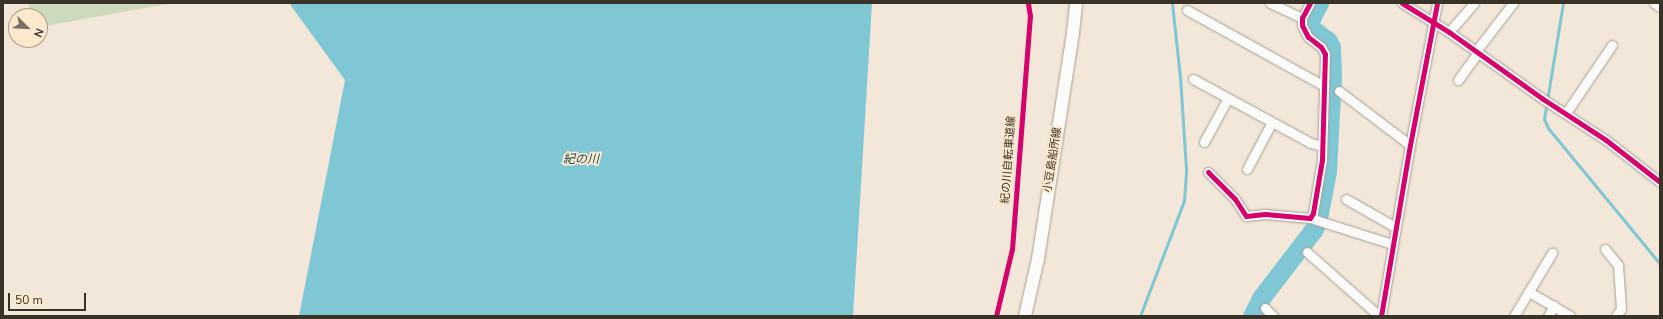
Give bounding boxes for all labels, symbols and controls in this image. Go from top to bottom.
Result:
north arrow [8,8,48,48]
text: N [30,26,47,39]
street label: 紀の川自転車道線 [999,116,1019,204]
street label: 小豆島船所線 [1041,126,1065,194]
water label: 紀の川 [563,153,599,167]
scale bar [10,285,88,311]
text: 50 m [15,292,43,308]

